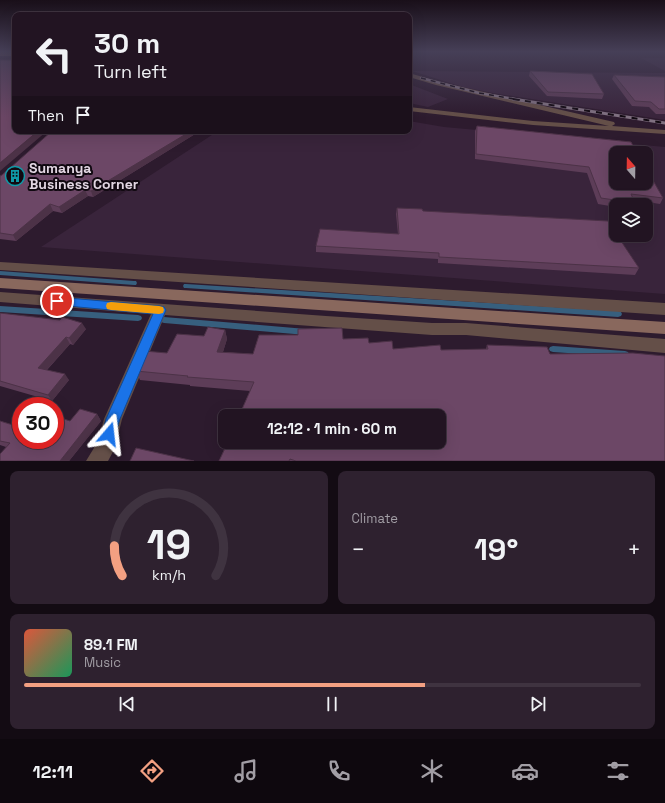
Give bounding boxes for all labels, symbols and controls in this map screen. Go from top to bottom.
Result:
text: 30 m [94,25,160,61]
icon: left [28,28,80,80]
text: Turn left [94,60,167,83]
icon: arrive [72,104,94,126]
text: Then [28,106,64,125]
north arrow [609,146,653,190]
map controls [609,146,653,242]
place label: Sumanya Business Corner [29,159,139,193]
building icon: Sumanya Business Corner [4,165,26,187]
button: layers [609,198,653,242]
pin [40,284,74,318]
icon: arrive [46,290,68,312]
speed limit sign: 30 [12,397,64,449]
position arrow [88,413,130,455]
text: 12:12 · 1 min · 60 m [267,419,397,438]
text: Climate [352,510,398,527]
text: 19 [146,517,191,570]
text: 19° [474,530,518,569]
text: − [352,535,365,563]
text: + [627,535,641,563]
text: km/h [152,565,186,583]
text: 89.1 FM [84,635,138,654]
text: Music [84,654,121,671]
icon: previous [116,693,138,715]
icon: pause [321,693,343,715]
icon: next [527,693,549,715]
icon: directions [138,757,166,785]
icon: music [232,757,260,785]
icon: phone [325,757,353,785]
icon: climate [418,757,446,785]
icon: car [511,757,539,785]
icon: filters [604,757,632,785]
text: 12:11 [33,760,73,783]

